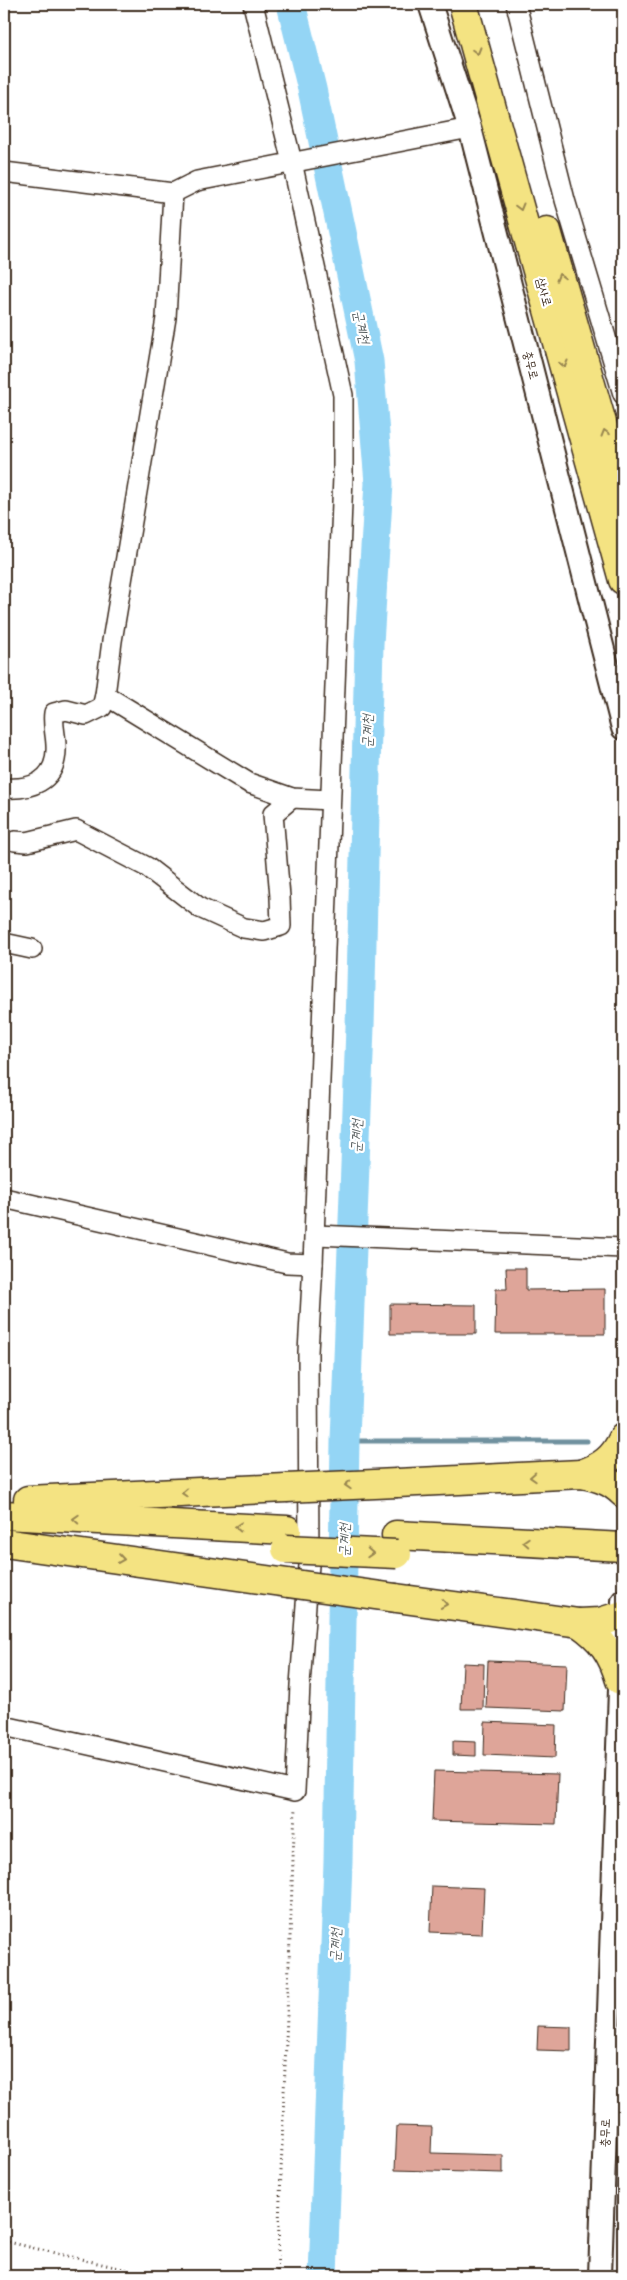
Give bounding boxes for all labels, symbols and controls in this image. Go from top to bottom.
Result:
one-way arrow [471,46,481,54]
one-way arrow [515,203,525,211]
one-way arrow [555,273,565,281]
street label: 삼사로 [533,276,555,308]
water label: 군계천 [350,309,374,347]
street label: 충무로 [520,349,541,381]
one-way arrow [558,359,568,367]
one-way arrow [600,429,610,437]
water label: 군계천 [359,712,376,748]
water label: 군계천 [347,1117,366,1153]
one-way arrow [528,1471,536,1482]
one-way arrow [344,1480,352,1491]
one-way arrow [181,1488,188,1498]
one-way arrow [72,1513,80,1524]
water label: 군계천 [336,1521,353,1557]
one-way arrow [234,1522,242,1533]
one-way arrow [522,1536,530,1547]
one-way arrow [366,1547,374,1558]
one-way arrow [118,1553,126,1564]
one-way arrow [440,1599,449,1609]
water label: 군계천 [326,1926,345,1962]
street label: 충무로 [597,2118,614,2148]

